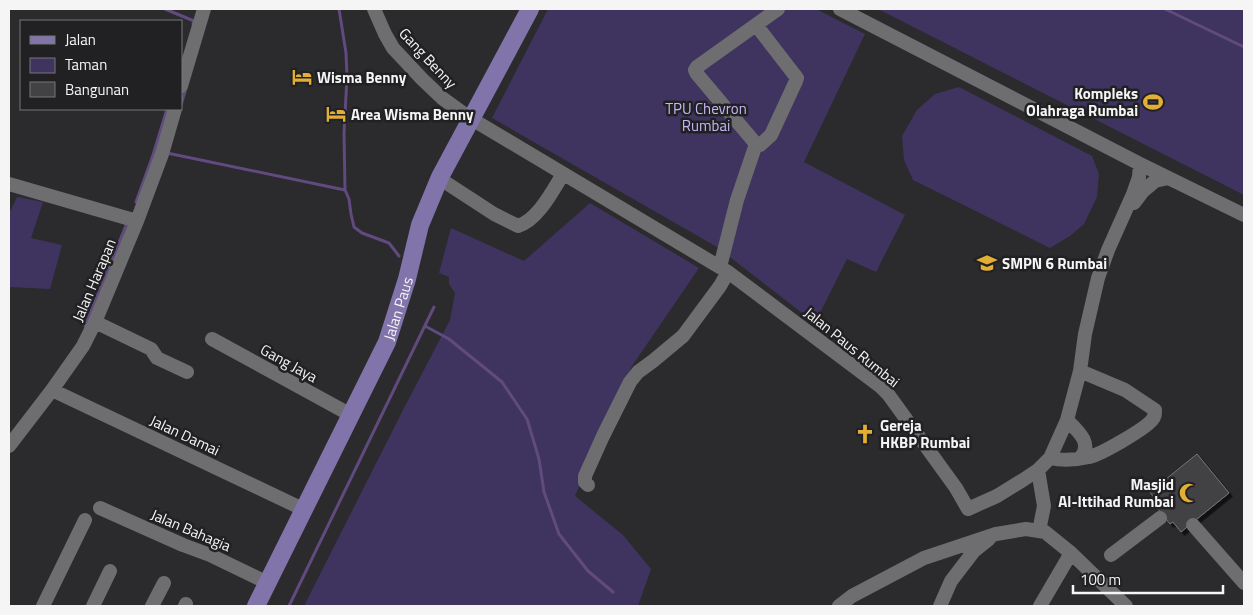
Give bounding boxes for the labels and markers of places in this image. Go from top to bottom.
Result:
hotel icon: Wisma Benny [291,66,313,88]
place label: Wisma Benny [317,66,407,89]
place label: Kompleks Olahraga Rumbai [1026,82,1138,122]
sports icon: Kompleks Olahraga Rumbai [1142,91,1164,113]
hotel icon: Area Wisma Benny [325,103,347,125]
place label: Area Wisma Benny [351,103,474,126]
school or university icon: SMPN 6 Rumbai [976,252,998,274]
place label: SMPN 6 Rumbai [1002,252,1107,275]
place label: Gereja HKBP Rumbai [880,414,970,454]
church icon: Gereja HKBP Rumbai [854,423,876,445]
place label: Masjid Al-Ittihad Rumbai [1058,473,1174,513]
mosque icon: Masjid Al-Ittihad Rumbai [1178,482,1200,504]

